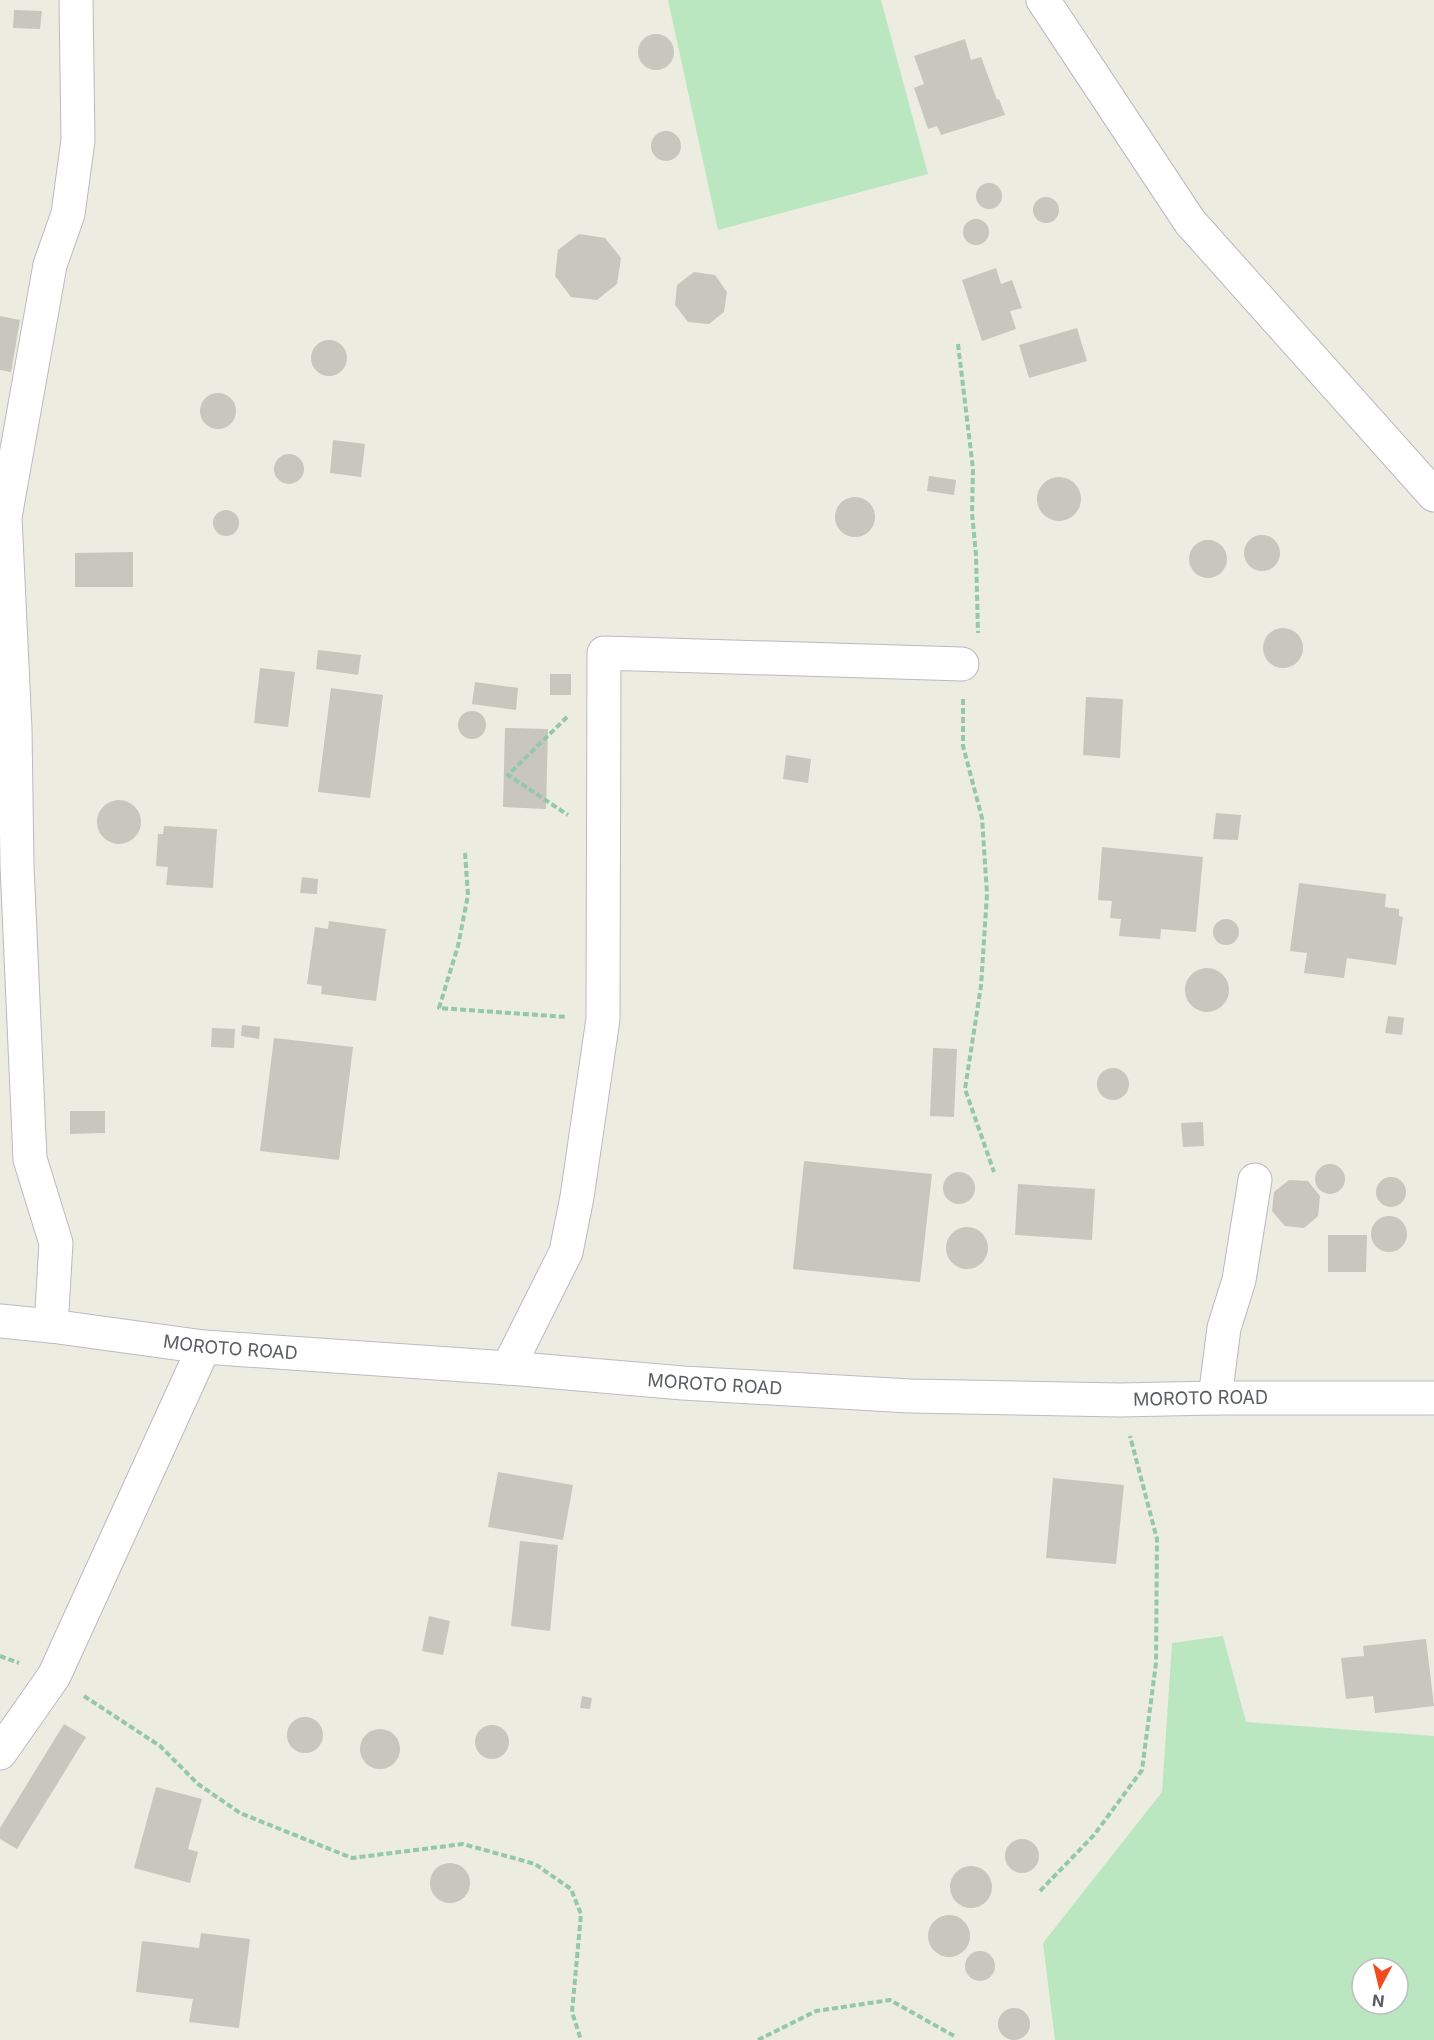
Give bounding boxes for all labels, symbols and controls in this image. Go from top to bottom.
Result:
street label: MOROTO ROAD [162,1331,298,1363]
street label: MOROTO ROAD [647,1369,783,1399]
street label: MOROTO ROAD [1133,1387,1268,1410]
north arrow [1350,1956,1410,2016]
text: N [1371,1990,1385,2012]

